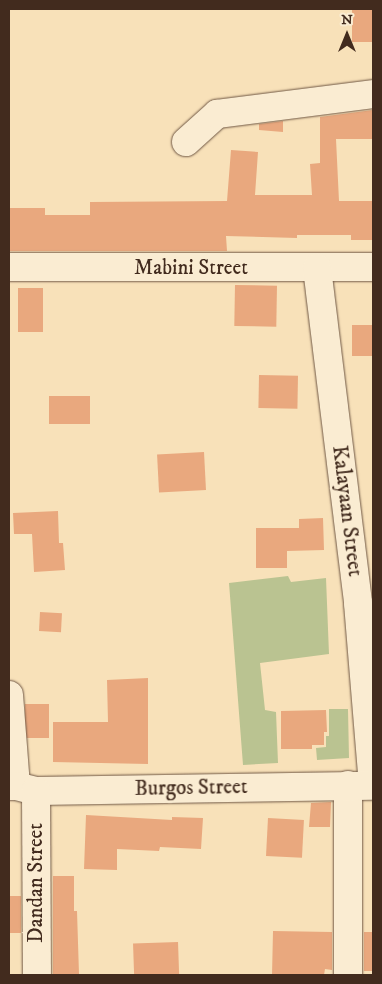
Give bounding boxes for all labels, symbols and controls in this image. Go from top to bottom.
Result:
north arrow [322,10,372,60]
text: N [341,11,353,29]
street label: Mabini Street [134,255,248,281]
street label: Kalayaan Street [326,444,368,578]
street label: Burgos Street [134,774,248,802]
street label: Dandan Street [23,823,49,943]

